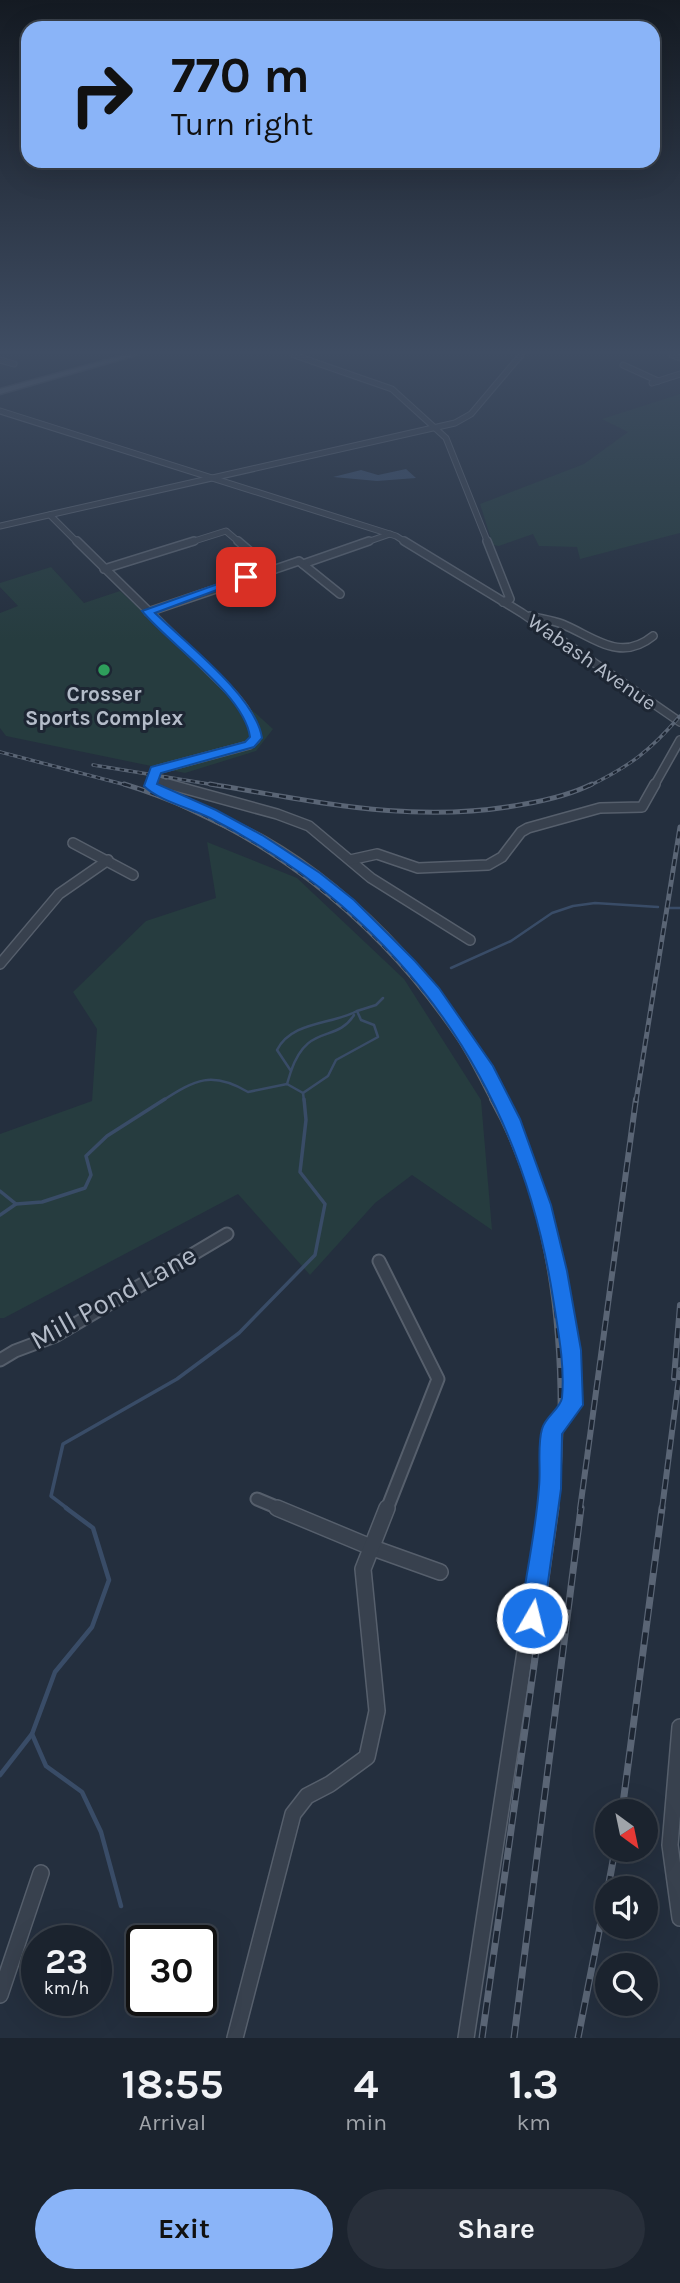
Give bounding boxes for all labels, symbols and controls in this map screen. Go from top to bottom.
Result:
text: 770 m [171,47,310,104]
icon: right [56,49,147,140]
text: Turn right [171,106,313,143]
pin [216,547,276,607]
icon: arrive [227,558,265,596]
street label: Wabash Avenue [523,609,661,715]
marker: Crosser Sports Complex [96,662,112,678]
place label: Crosser Sports Complex [25,682,183,730]
street label: Mill Pond Lane [24,1238,202,1356]
position arrow [495,1581,569,1655]
north arrow [595,1799,658,1862]
map controls [595,1799,658,2016]
button: sound [595,1876,658,1939]
speed limit sign: 30 [126,1925,217,2016]
text: 23 [45,1941,88,1982]
button: search [595,1953,658,2016]
text: km/h [44,1977,89,1999]
text: 18:55 [121,2059,224,2109]
text: 4 [354,2059,379,2109]
text: 1.3 [509,2059,559,2109]
text: Arrival [139,2109,206,2136]
text: min [345,2109,387,2136]
text: km [516,2109,551,2136]
button: Exit [35,2189,333,2269]
button: Share [347,2189,645,2269]

